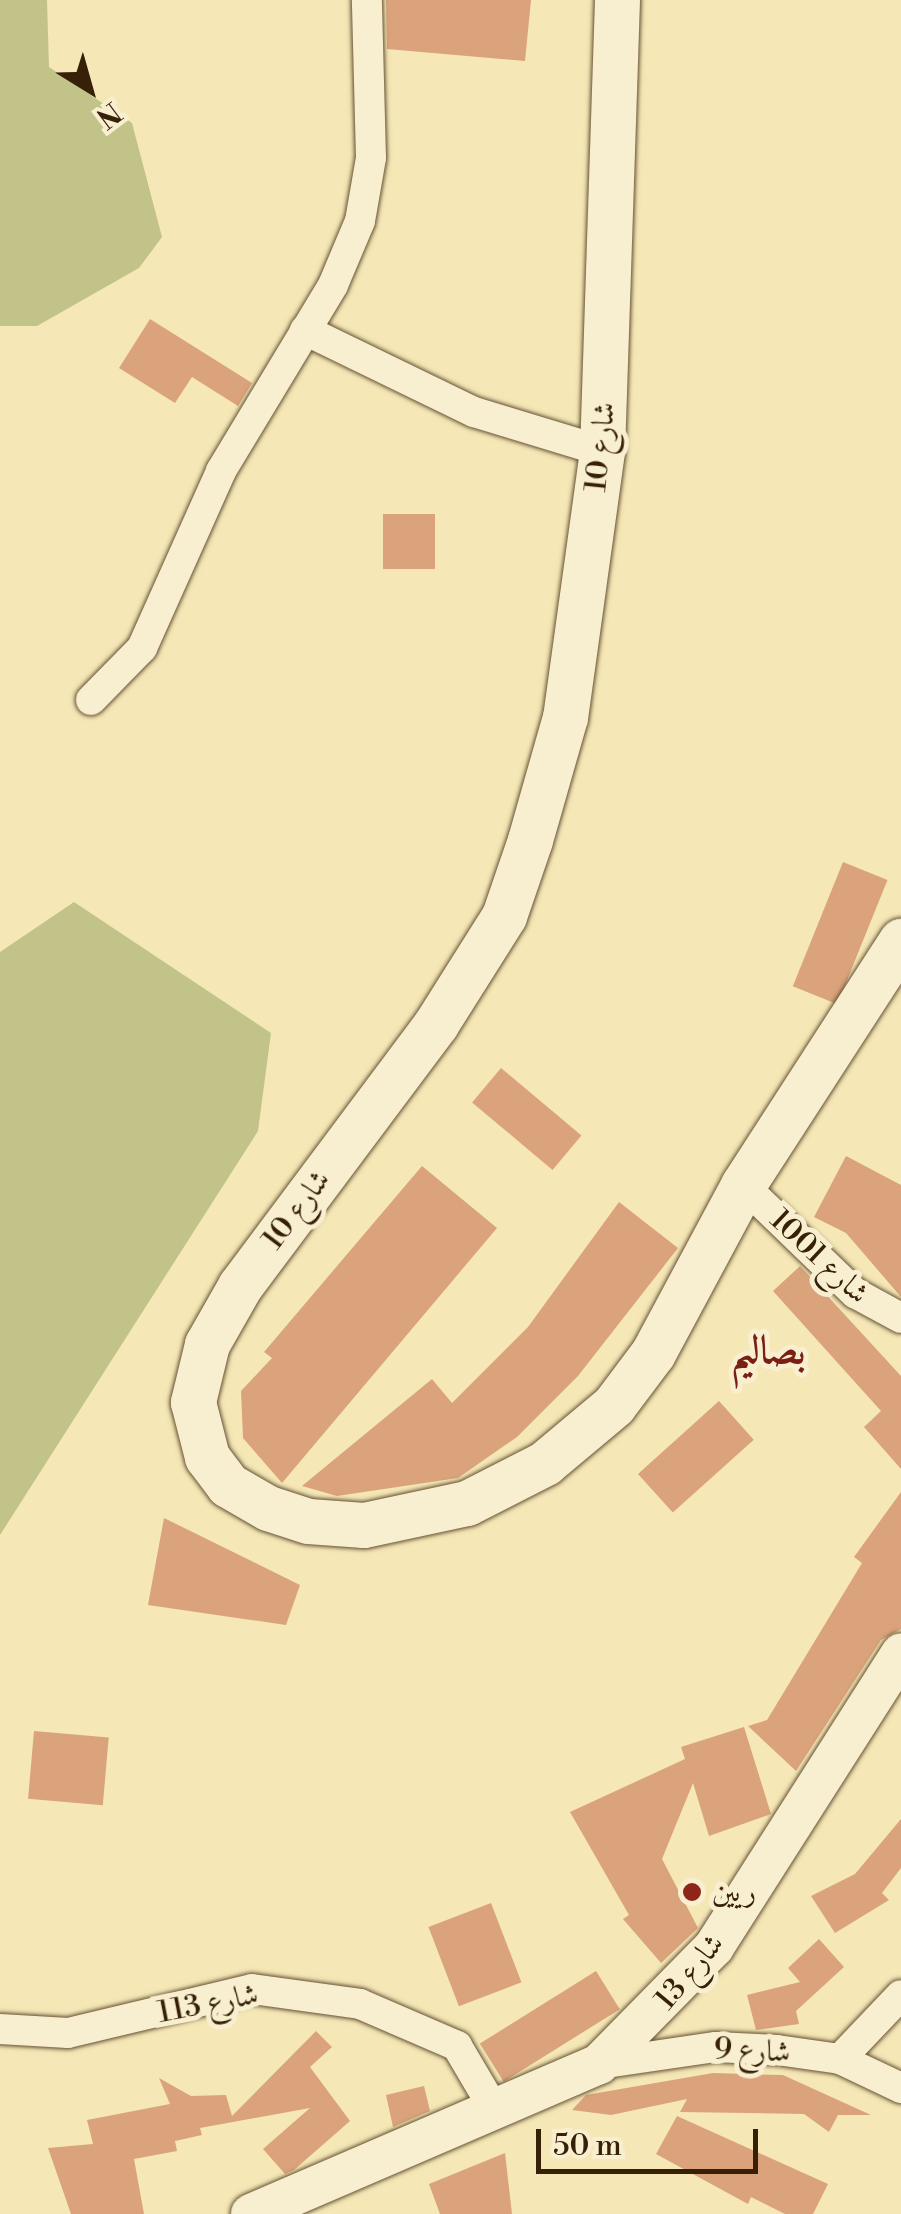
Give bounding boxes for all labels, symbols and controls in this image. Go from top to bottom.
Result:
north arrow [40,40,140,140]
text: N [89,94,128,135]
street label: شارع 10 [578,400,624,494]
street label: شارع 10 [256,1163,338,1257]
street label: شارع 1001 [762,1202,876,1312]
district label: بصاليم [730,1327,806,1375]
place label: ريين [712,1874,756,1910]
marker: ريين [681,1881,703,1903]
street label: شارع 13 [648,1927,732,2017]
street label: شارع 113 [155,1977,261,2031]
street label: شارع 9 [713,2031,791,2071]
scale bar [541,2109,764,2171]
text: 50 m [553,2127,622,2165]

